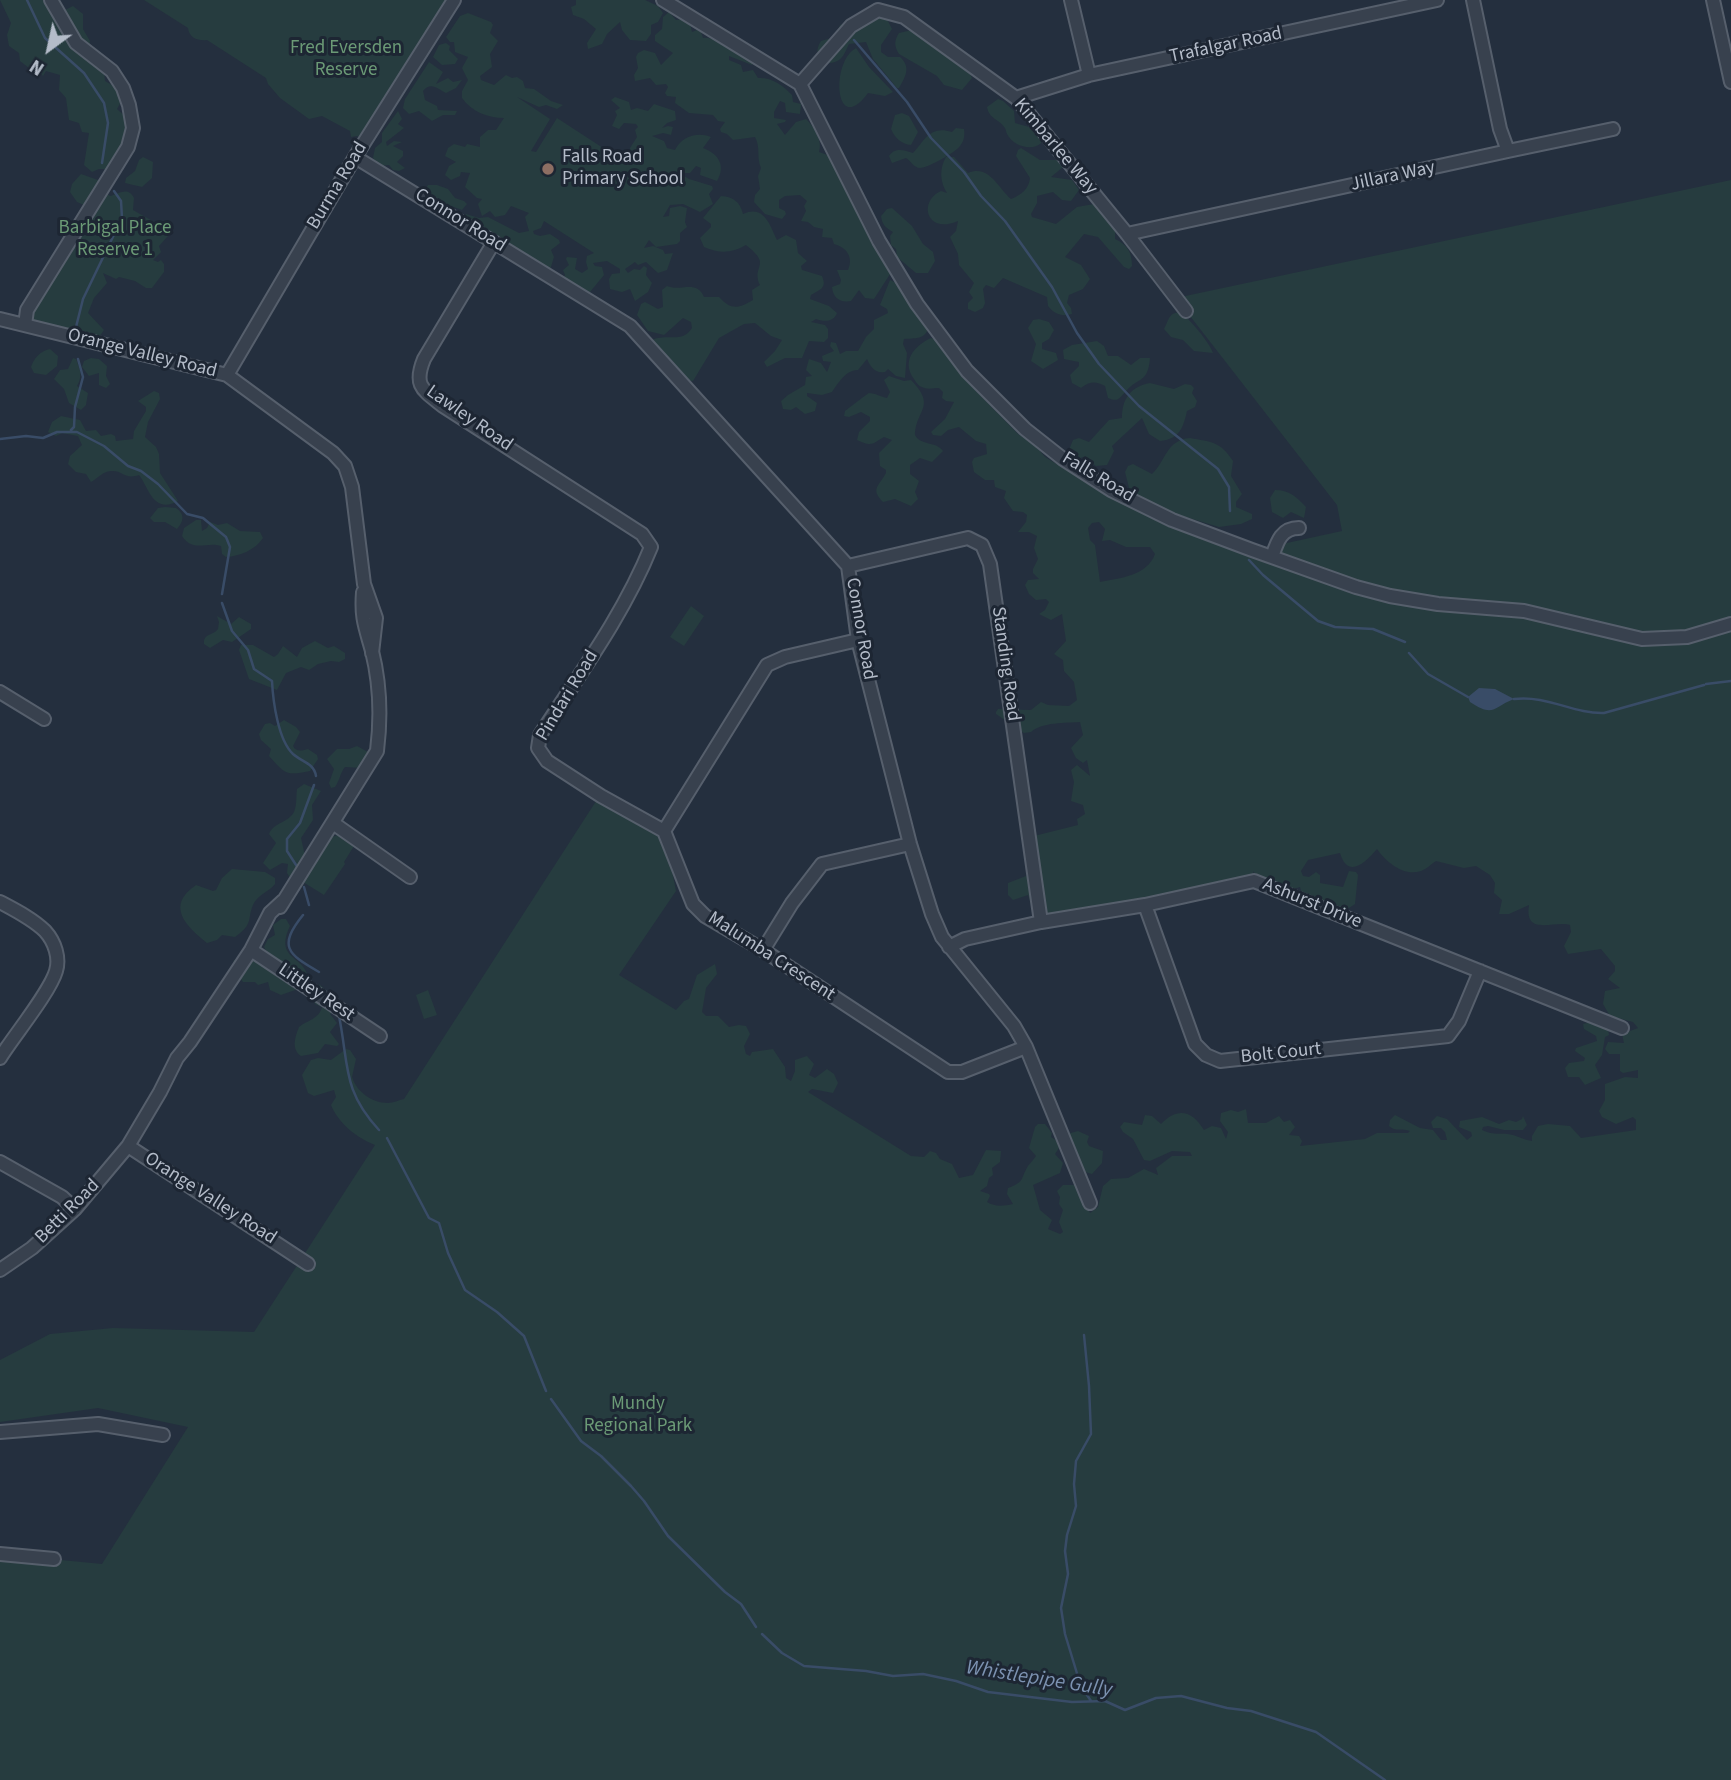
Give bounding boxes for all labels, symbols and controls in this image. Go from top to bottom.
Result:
north arrow [14,14,84,84]
street label: Trafalgar Road [1168,23,1284,69]
park label: Fred Eversden Reserve [290,38,402,82]
text: N [25,52,50,82]
street label: Kimbarlee Way [1008,94,1102,200]
street label: Burma Road [303,138,373,234]
place label: Falls Road Primary School [562,147,684,191]
street label: Jillara Way [1349,157,1437,197]
marker: Falls Road Primary School [540,161,556,177]
street label: Connor Road [410,184,510,258]
park label: Barbigal Place Reserve 1 [59,218,171,262]
street label: Orange Valley Road [65,324,219,384]
street label: Lawley Road [421,381,517,457]
street label: Falls Road [1058,447,1138,509]
street label: Connor Road [840,576,880,682]
street label: Standing Road [986,605,1024,723]
street label: Pindari Road [532,647,604,745]
street label: Ashurst Drive [1259,874,1365,934]
street label: Malumba Crescent [703,907,839,1007]
street label: Littley Rest [273,959,359,1027]
street label: Bolt Court [1240,1038,1322,1070]
street label: Orange Valley Road [140,1148,280,1250]
street label: Betti Road [31,1175,105,1249]
park label: Mundy Regional Park [584,1394,692,1438]
water label: Whistlepipe Gully [964,1656,1114,1704]

